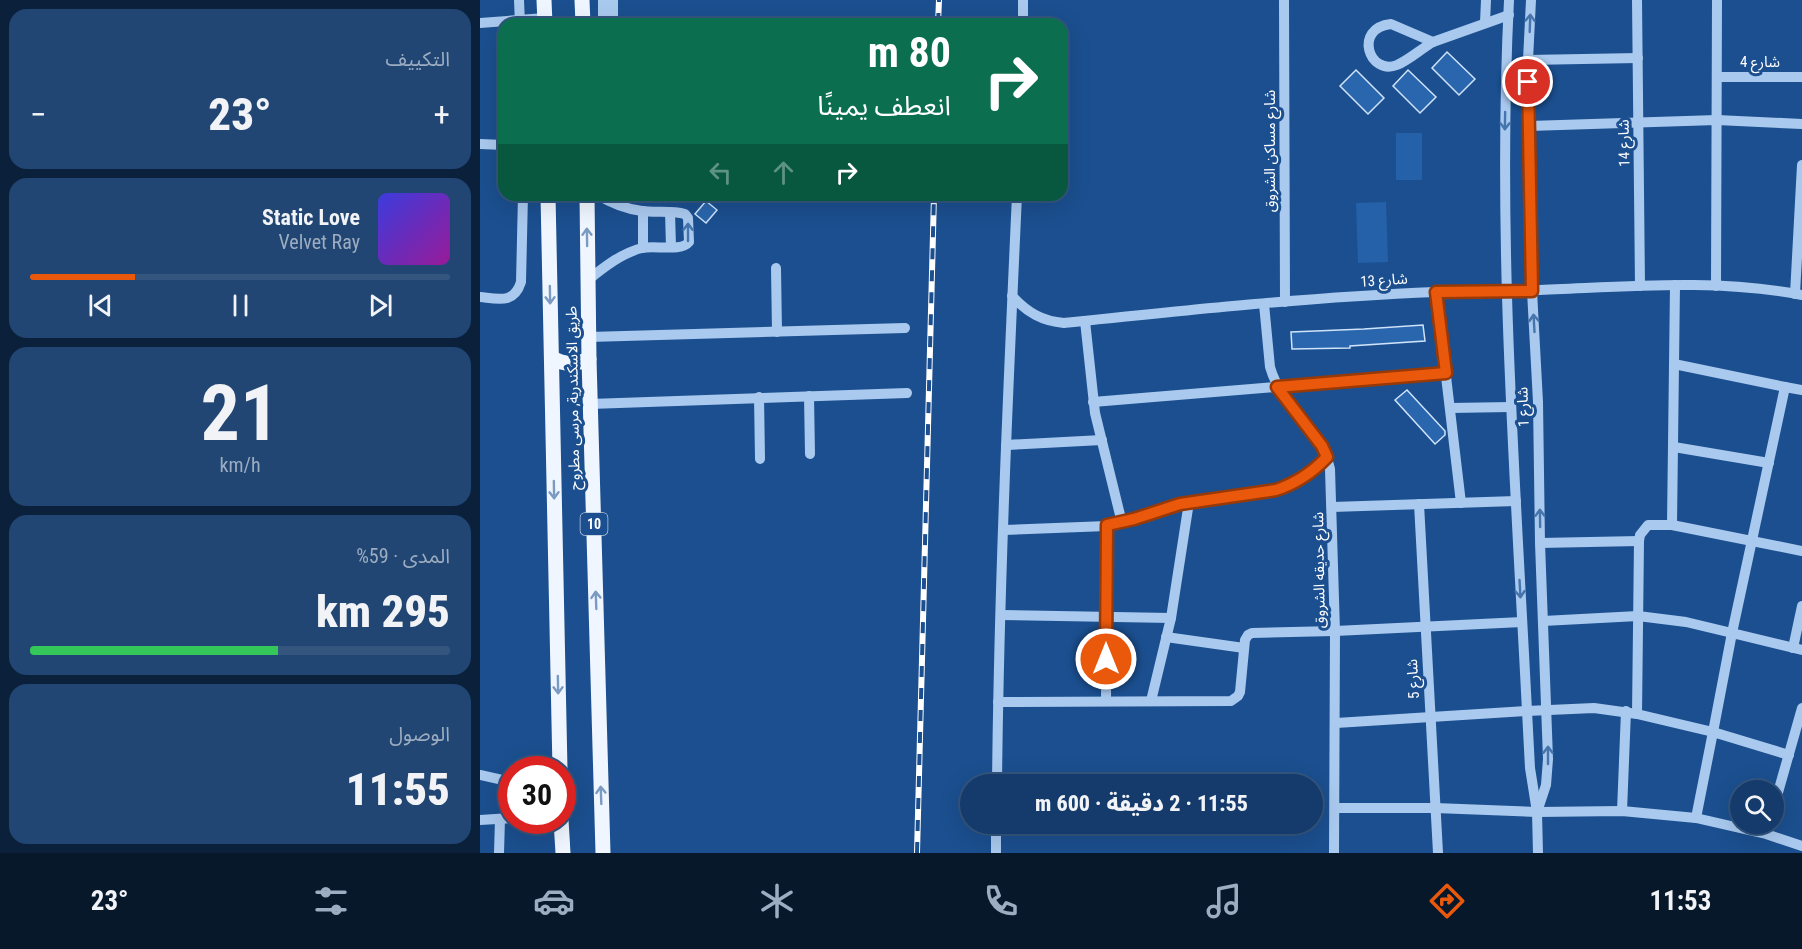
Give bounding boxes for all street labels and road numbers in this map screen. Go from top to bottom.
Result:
street label: شارع 4 [1740,53,1780,74]
street label: شارع مساكن الشروق [1261,89,1282,212]
street label: شارع 14 [1615,119,1636,167]
street label: شارع 13 [1360,269,1409,294]
street label: طريق الاسكندرية, مرسى مطروح [562,306,587,490]
street label: شارع 1 [1513,386,1536,427]
street label: شارع حديقه الشروق [1309,511,1332,628]
road number: 10 [580,513,608,535]
street label: شارع 5 [1403,658,1426,699]

